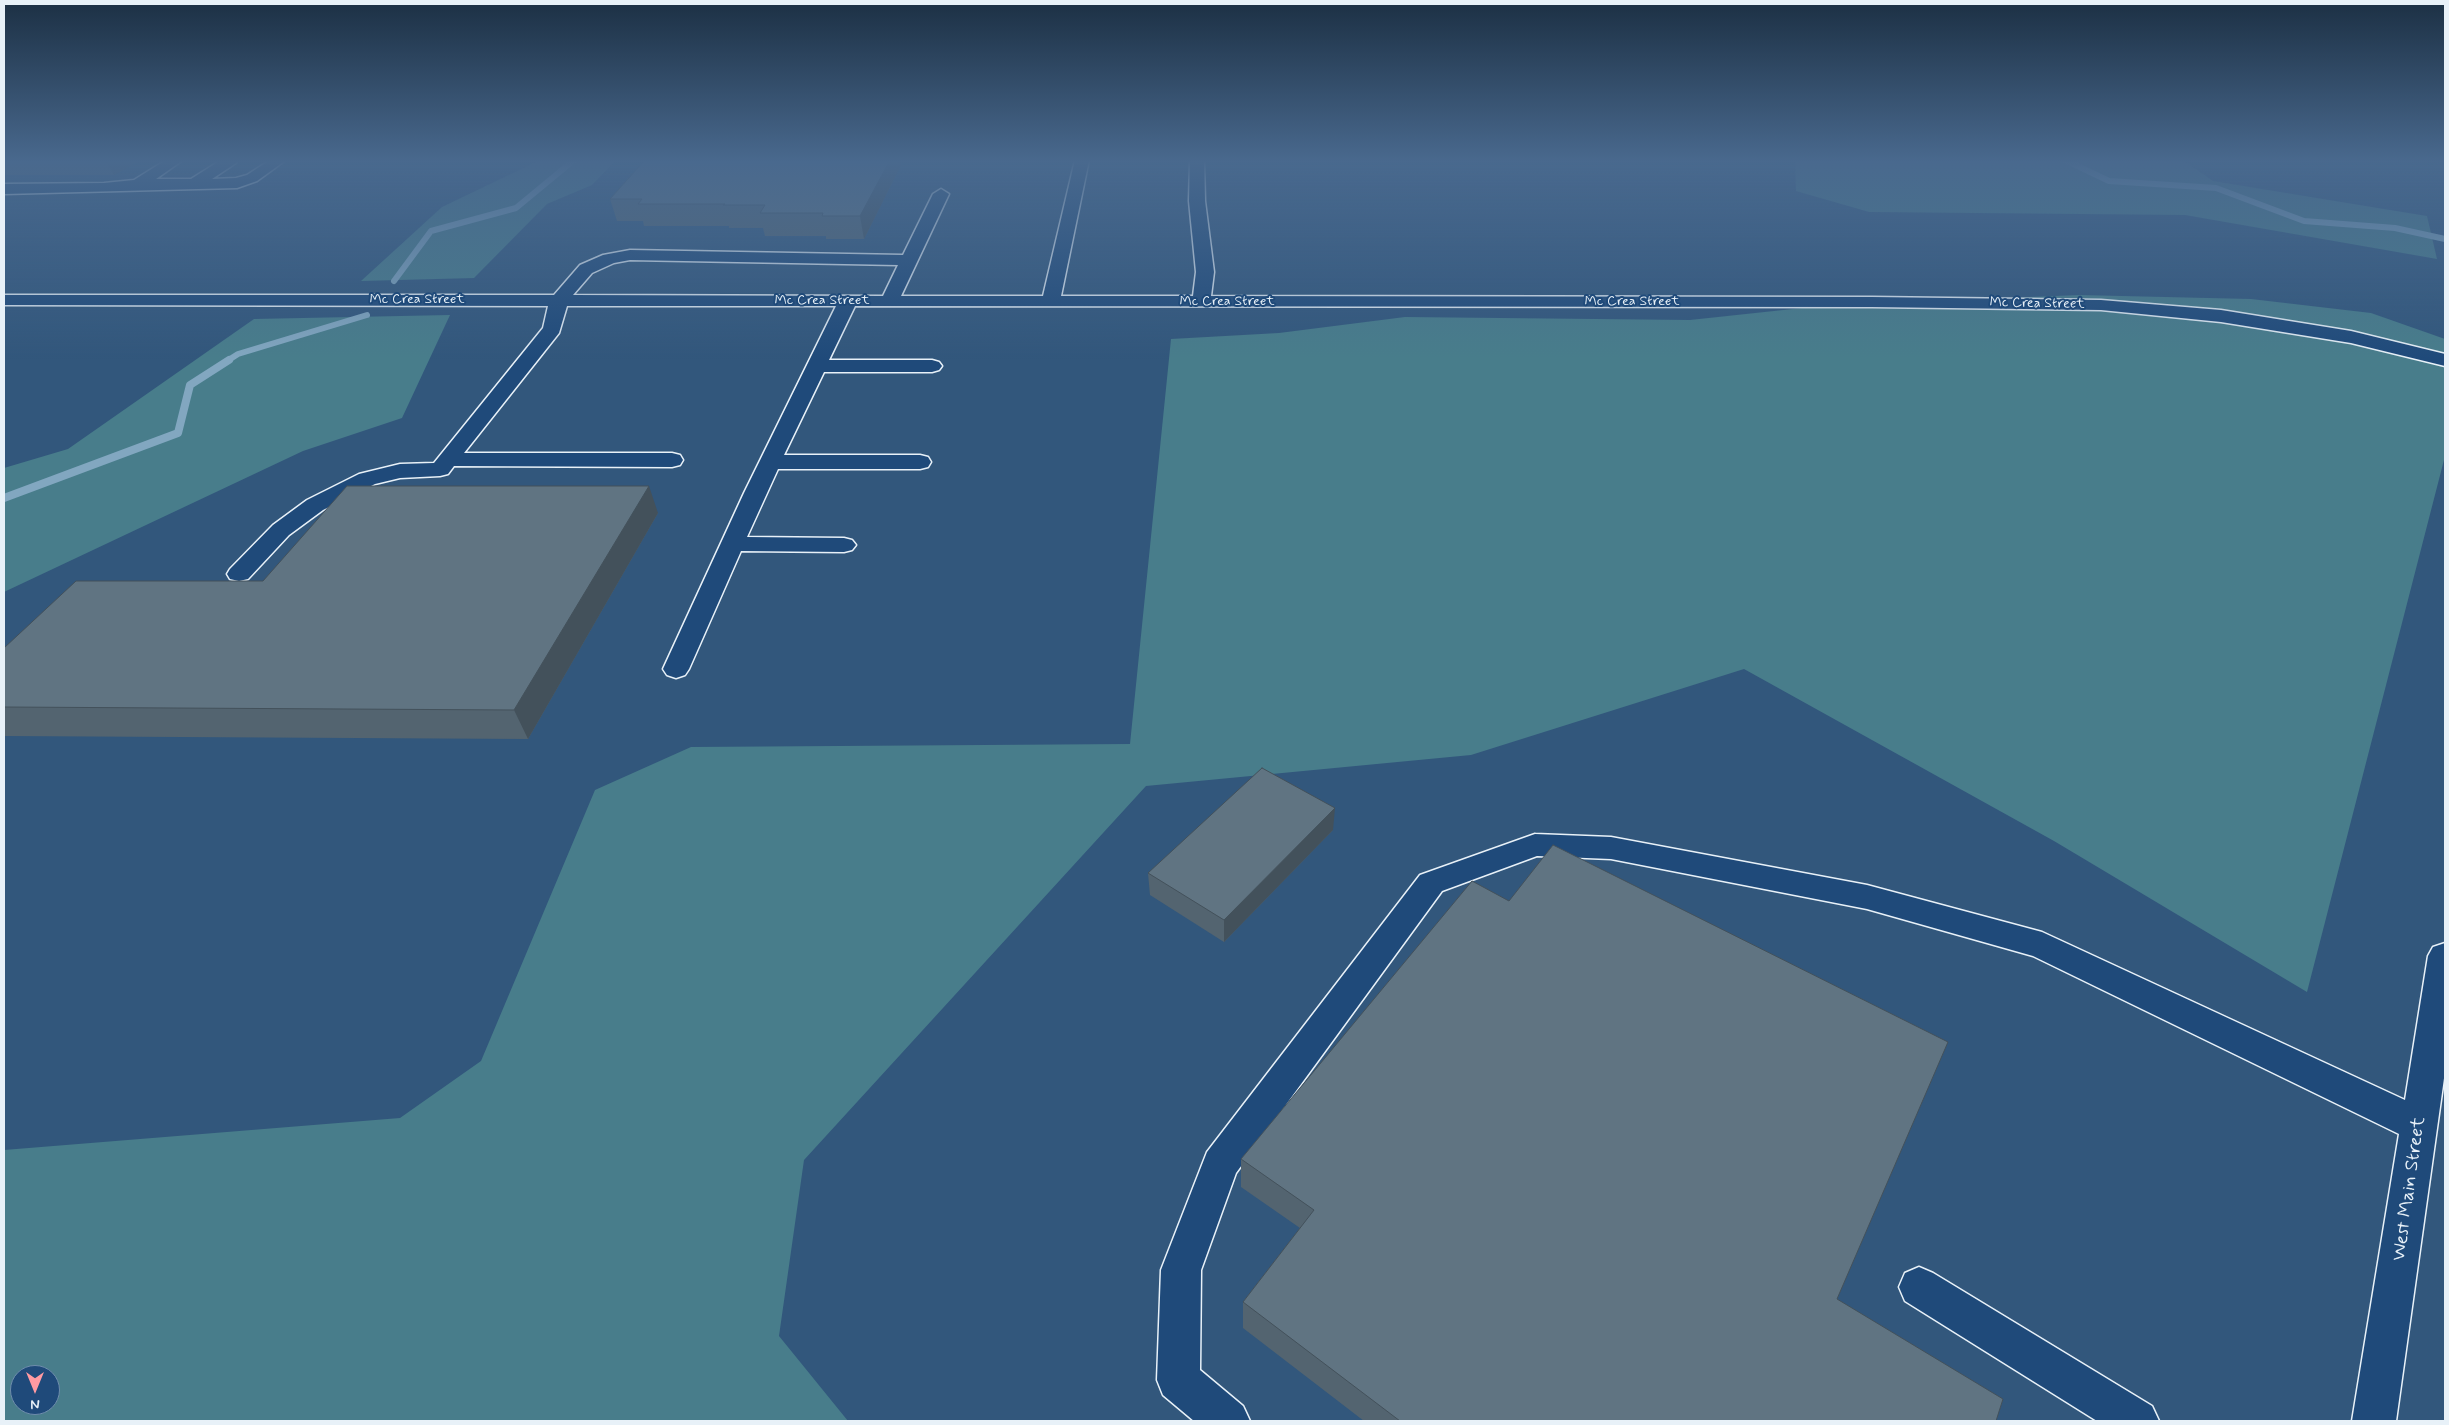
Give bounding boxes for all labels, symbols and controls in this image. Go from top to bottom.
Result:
street label: Mc Crea Street [370,292,464,308]
street label: Mc Crea Street [775,293,869,309]
street label: Mc Crea Street [1180,294,1274,310]
street label: Mc Crea Street [1585,294,1679,310]
street label: Mc Crea Street [1989,295,2085,313]
street label: West Main Street [2389,1116,2431,1262]
north arrow [10,1365,60,1415]
text: N [30,1395,40,1413]

